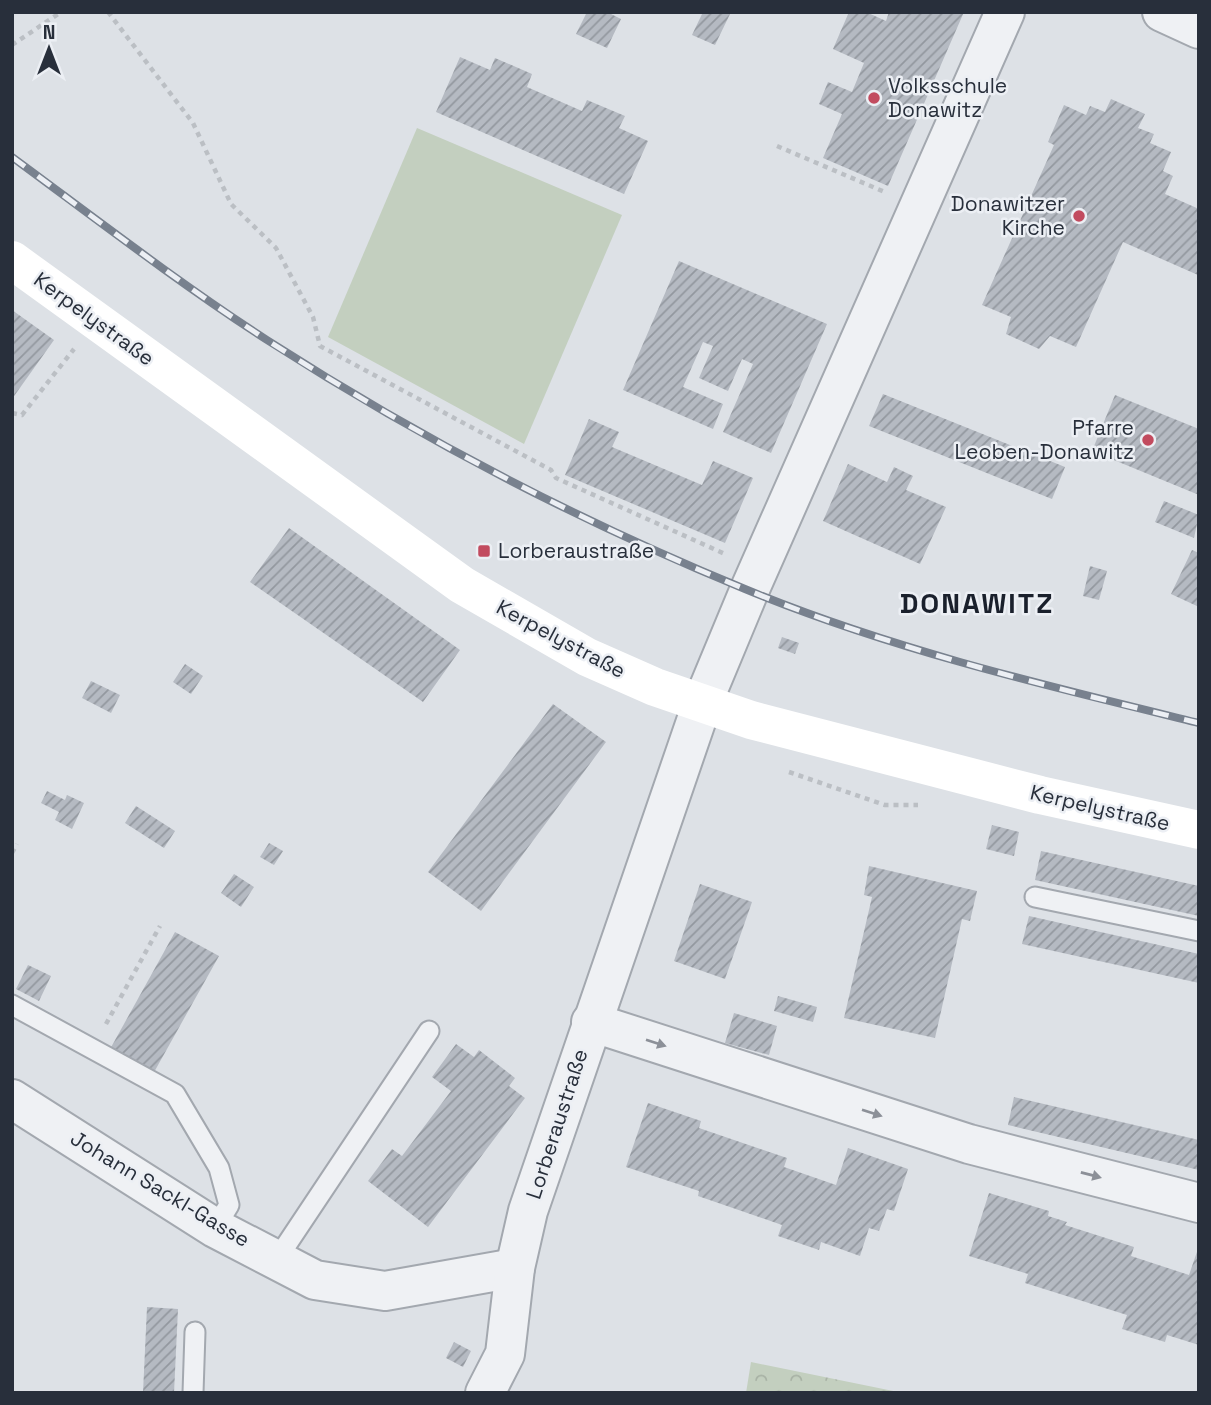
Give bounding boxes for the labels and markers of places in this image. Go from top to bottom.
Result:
place label: Volksschule Donawitz [888,72,1007,123]
marker: Volksschule Donawitz [866,90,882,106]
place label: Donawitzer Kirche [951,190,1065,241]
marker: Donawitzer Kirche [1071,208,1087,224]
place label: Pfarre Leoben-Donawitz [955,414,1134,465]
marker: Pfarre Leoben-Donawitz [1140,432,1156,448]
place label: Lorberaustraße [498,537,654,564]
marker: Lorberaustraße [476,543,492,559]

